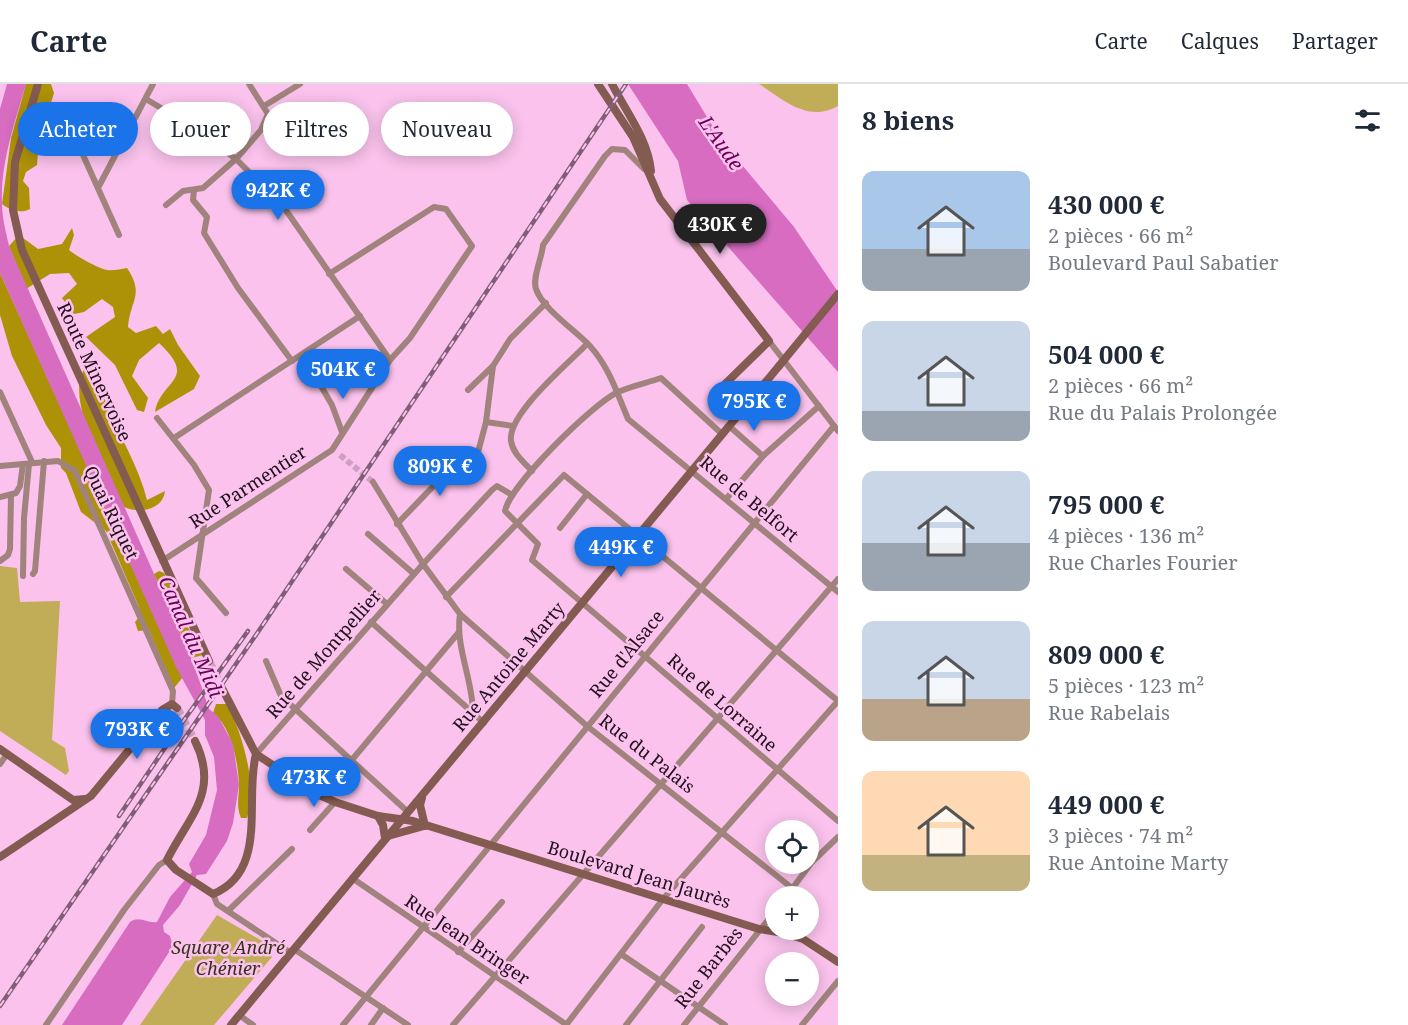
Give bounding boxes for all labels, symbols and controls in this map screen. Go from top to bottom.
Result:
text: Carte [30,22,108,60]
text: Carte [1095,27,1148,55]
text: Calques [1181,27,1259,55]
text: Partager [1292,27,1378,55]
chip: Acheter [18,102,138,156]
chip: Louer [150,102,251,156]
chip: Filtres [263,102,369,156]
chip: Nouveau [381,102,513,156]
text: 8 biens [862,102,954,138]
icon: filters [1351,104,1384,137]
water label: L'Aude [692,109,750,176]
pin: 942K € [229,170,327,221]
text: 942K € [246,176,310,203]
text: 430 000 € [1048,186,1164,222]
icon: home [910,195,982,267]
pin: 430K € [671,204,769,255]
text: 430K € [688,210,752,237]
text: 2 pièces · 66 m² [1048,222,1193,249]
text: Boulevard Paul Sabatier [1048,249,1279,276]
street label: Route Minervoise [52,298,138,445]
text: 504 000 € [1048,336,1164,372]
icon: home [910,345,982,417]
pin: 504K € [294,349,392,400]
text: 504K € [311,355,375,382]
text: 2 pièces · 66 m² [1048,372,1193,399]
pin: 795K € [705,381,803,432]
text: 795K € [722,387,786,414]
text: Rue du Palais Prolongée [1048,399,1277,426]
street label: Rue Parmentier [184,439,311,533]
pin: 809K € [391,446,489,497]
street label: Rue de Belfort [695,450,804,547]
text: 809K € [408,452,472,479]
street label: Quai Riquet [79,462,145,563]
text: 795 000 € [1048,486,1164,522]
icon: home [910,495,982,567]
text: 4 pièces · 136 m² [1048,522,1204,549]
pin: 449K € [572,527,670,578]
text: 449K € [589,533,653,560]
text: Rue Charles Fourier [1048,549,1238,576]
water label: Canal du Midi [153,572,230,702]
street label: Rue de Montpellier [260,583,386,723]
street label: Rue Antoine Marty [447,596,570,736]
street label: Rue d'Alsace [583,605,669,702]
text: 809 000 € [1048,636,1164,672]
icon: home [910,645,982,717]
street label: Rue de Lorraine [663,648,783,757]
text: 5 pièces · 123 m² [1048,672,1204,699]
text: Rue Rabelais [1048,699,1170,726]
street label: Rue du Palais [595,708,700,798]
pin: 793K € [88,709,186,760]
text: 793K € [105,715,169,742]
pin: 473K € [265,757,363,808]
text: 473K € [282,763,346,790]
text: 449 000 € [1048,786,1164,822]
icon: home [910,795,982,867]
map controls [765,820,819,1006]
button: locate [765,820,819,874]
text: 3 pièces · 74 m² [1048,822,1193,849]
street label: Boulevard Jean Jaurès [545,835,734,913]
text: Rue Antoine Marty [1048,849,1228,876]
button: + [765,886,819,940]
street label: Rue Jean Bringer [401,889,535,990]
street label: Rue Barbès [669,922,747,1013]
park label: Square André Chénier [171,935,286,980]
button: − [765,952,819,1006]

